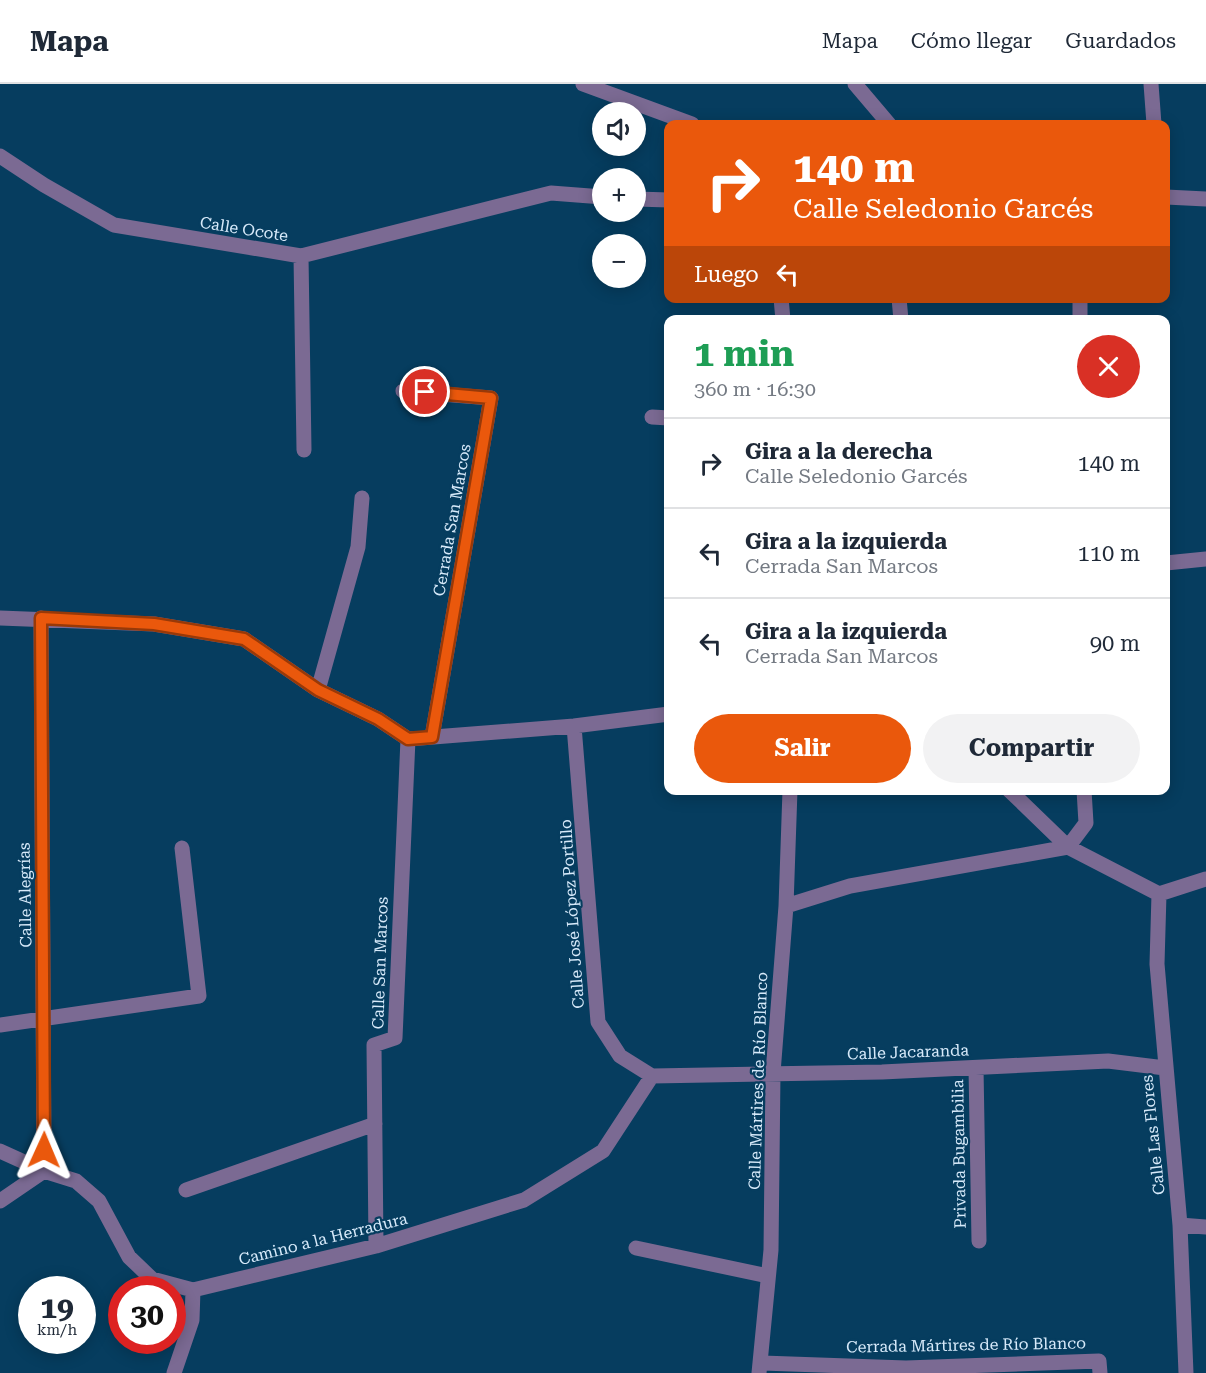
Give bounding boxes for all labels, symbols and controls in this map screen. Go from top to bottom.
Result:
text: Mapa [30,25,109,58]
text: Mapa [822,29,878,53]
text: Cómo llegar [911,29,1032,53]
text: Guardados [1065,29,1176,53]
map controls [592,102,646,288]
button: sound [592,102,646,156]
text: 140 m [793,143,915,192]
icon: right [694,144,772,222]
button: + [592,168,646,222]
text: Calle Seledonio Garcés [793,193,1093,225]
street label: Calle Ocote [199,213,290,245]
button: − [592,234,646,288]
icon: left [771,258,804,291]
text: Luego [694,262,759,287]
text: 1 min [694,333,794,375]
button: close [1077,335,1140,398]
pin [399,366,450,417]
icon: arrive [408,375,441,408]
text: 360 m · 16:30 [694,377,816,401]
text: Gira a la derecha [745,439,932,464]
street label: Cerrada San Marcos [429,442,475,598]
icon: right [694,447,727,480]
text: 140 m [1077,451,1140,476]
text: Calle Seledonio Garcés [745,464,967,488]
text: Gira a la izquierda [745,529,947,554]
icon: left [694,537,727,570]
text: 110 m [1077,541,1140,566]
text: Cerrada San Marcos [745,554,938,578]
text: Gira a la izquierda [745,619,947,644]
icon: left [694,627,727,660]
text: 90 m [1090,631,1140,656]
text: Cerrada San Marcos [745,644,938,668]
button: Salir [694,714,911,783]
button: Compartir [923,714,1140,783]
street label: Calle José López Portillo [556,819,588,1009]
street label: Calle Alegrías [15,842,35,948]
street label: Calle San Marcos [368,896,392,1030]
street label: Calle Mártires de Río Blanco [745,972,771,1190]
street label: Calle Jacaranda [847,1040,970,1064]
street label: Calle Las Flores [1137,1074,1169,1196]
street label: Privada Bugambilia [948,1079,970,1229]
position arrow [12,1118,76,1182]
street label: Camino a la Herradura [237,1209,410,1269]
speed limit sign: 30 [108,1276,186,1354]
text: 19 [40,1290,74,1325]
text: km/h [37,1321,77,1339]
street label: Cerrada Mártires de Río Blanco [846,1333,1086,1357]

